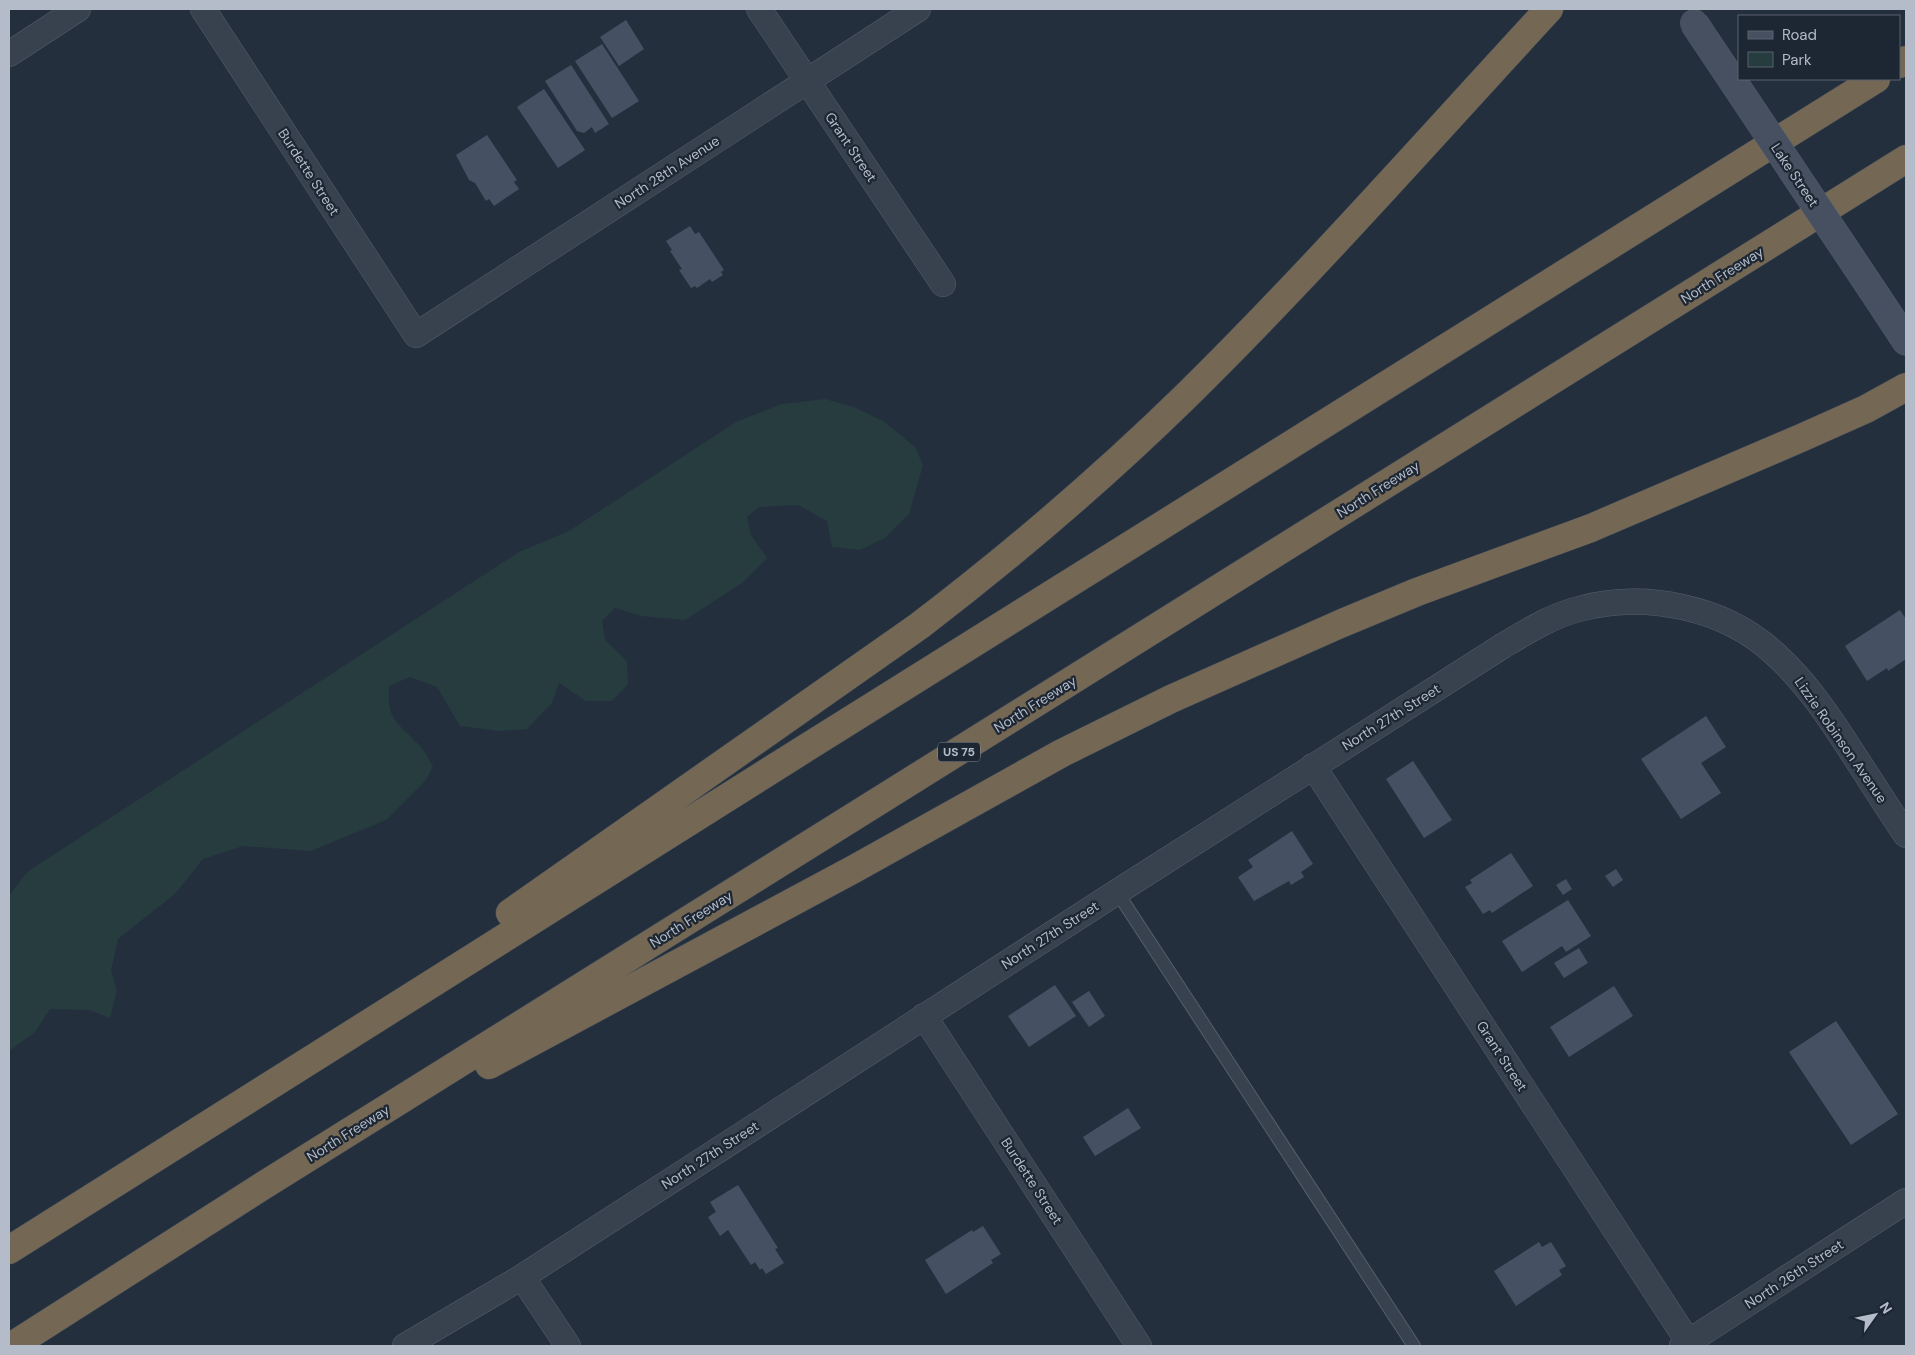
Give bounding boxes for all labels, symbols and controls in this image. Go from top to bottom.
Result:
legend [1738,15,1900,80]
text: Road [1782,25,1817,45]
text: Park [1782,50,1812,70]
street label: Grant Street [821,109,881,185]
street label: Burdette Street [274,125,344,219]
street label: North 28th Avenue [611,131,723,213]
street label: Lake Street [1767,140,1823,210]
street label: North Freeway [1677,242,1767,308]
street label: North Freeway [1333,456,1423,522]
street label: North Freeway [990,671,1080,737]
street label: Lizzie Robinson Avenue [1791,674,1891,806]
street label: North 27th Street [1338,680,1444,754]
road number: US 75 [938,742,980,762]
street label: North Freeway [646,886,736,952]
street label: North 27th Street [998,897,1102,973]
street label: Grant Street [1473,1017,1531,1095]
street label: North Freeway [303,1100,393,1166]
street label: North 27th Street [658,1117,762,1193]
street label: Burdette Street [997,1134,1067,1228]
street label: North 26th Street [1741,1235,1847,1313]
north arrow [1850,1290,1900,1340]
text: N [1876,1299,1896,1317]

